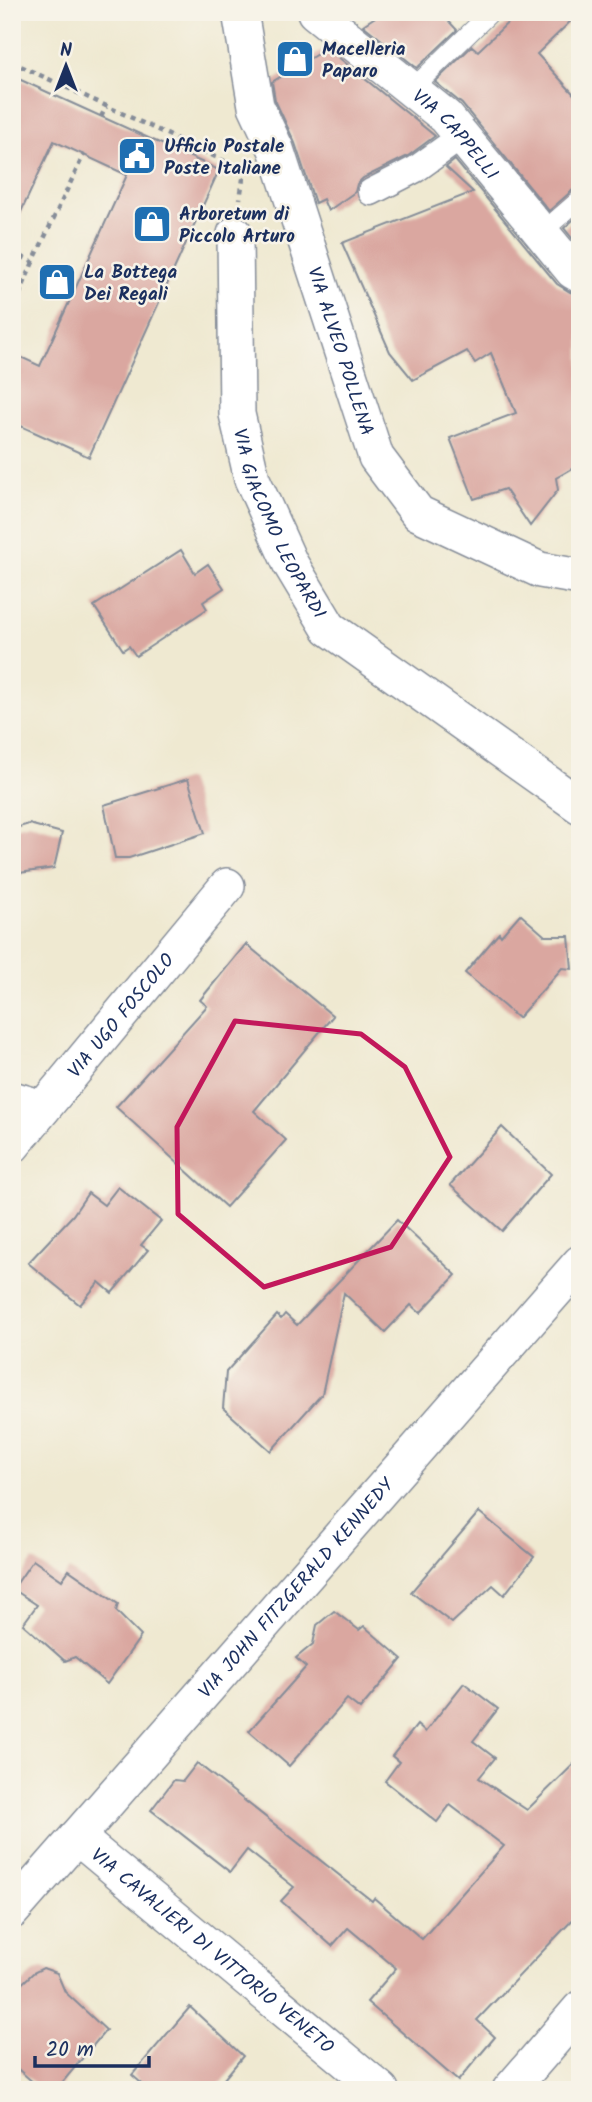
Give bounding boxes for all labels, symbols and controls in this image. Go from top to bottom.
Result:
north arrow [32,32,102,102]
place label: Macelleria Paparo [322,35,406,87]
text: N [60,36,72,66]
shop icon: Macelleria Paparo [274,38,316,80]
street label: VIA CAPPELLI [405,82,505,188]
place label: Ufficio Postale Poste Italiane [164,132,284,184]
public building icon: Ufficio Postale Poste Italiane [116,135,158,177]
place label: Arboretum di Piccolo Arturo [179,200,295,252]
shop icon: Arboretum di Piccolo Arturo [131,203,173,245]
place label: La Bottega Dei Regali [84,258,177,310]
shop icon: La Bottega Dei Regali [36,261,78,303]
street label: VIA ALVEO POLLENA [298,263,381,440]
street label: VIA GIACOMO LEOPARDI [224,426,333,625]
street label: VIA UGO FOSCOLO [61,947,183,1085]
street label: VIA JOHN FITZGERALD KENNEDY [192,1471,403,1706]
street label: VIA CAVALIERI DI VITTORIO VENETO [83,1841,340,2062]
scale bar [35,2025,149,2069]
text: 20 m [46,2034,94,2067]

